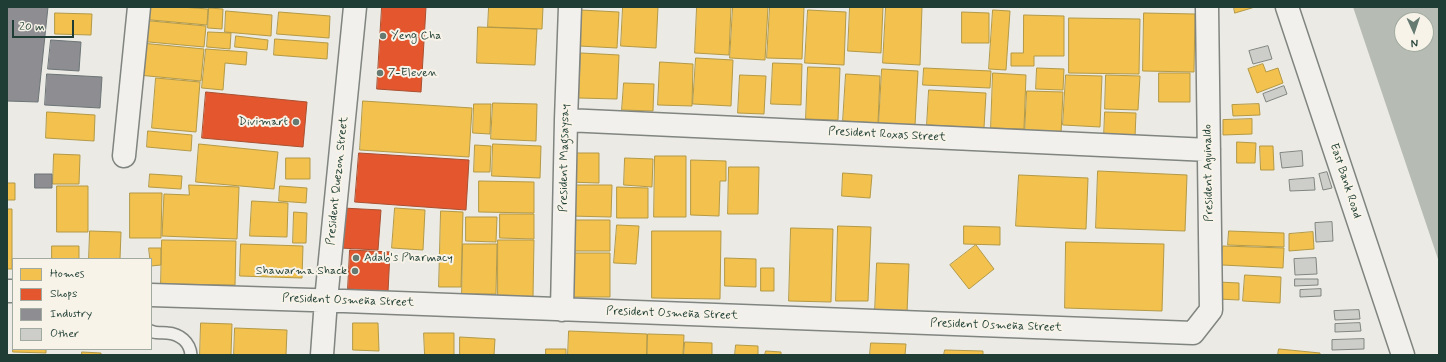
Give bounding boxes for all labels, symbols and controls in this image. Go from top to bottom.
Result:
scale bar [14,12,76,38]
north arrow [1394,12,1434,52]
text: 20 m [19,19,45,35]
place label: Yeng Cha [391,29,441,43]
marker: Yeng Cha [378,31,388,41]
text: N [1411,36,1419,50]
place label: 7-Eleven [388,66,437,80]
marker: 7-Eleven [375,68,385,78]
street label: President Magsaysay [557,104,573,212]
place label: Divimart [239,115,288,129]
street label: President Quezon Street [324,116,352,246]
marker: Divimart [291,117,301,127]
street label: President Aguinaldo [1201,124,1217,222]
street label: President Roxas Street [828,125,946,145]
street label: East Bank Road [1326,142,1364,220]
place label: Adab's Pharmacy [364,251,453,265]
marker: Adab's Pharmacy [351,253,361,263]
legend [12,258,152,350]
place label: Shawarma Shack [256,264,347,278]
text: Homes [50,266,85,282]
marker: Shawarma Shack [350,266,360,276]
text: Shops [50,286,77,302]
street label: President Osmeña Street [282,292,414,310]
street label: President Osmeña Street [606,305,738,323]
text: Industry [50,306,92,322]
street label: President Osmeña Street [930,317,1062,335]
text: Other [50,326,79,342]

